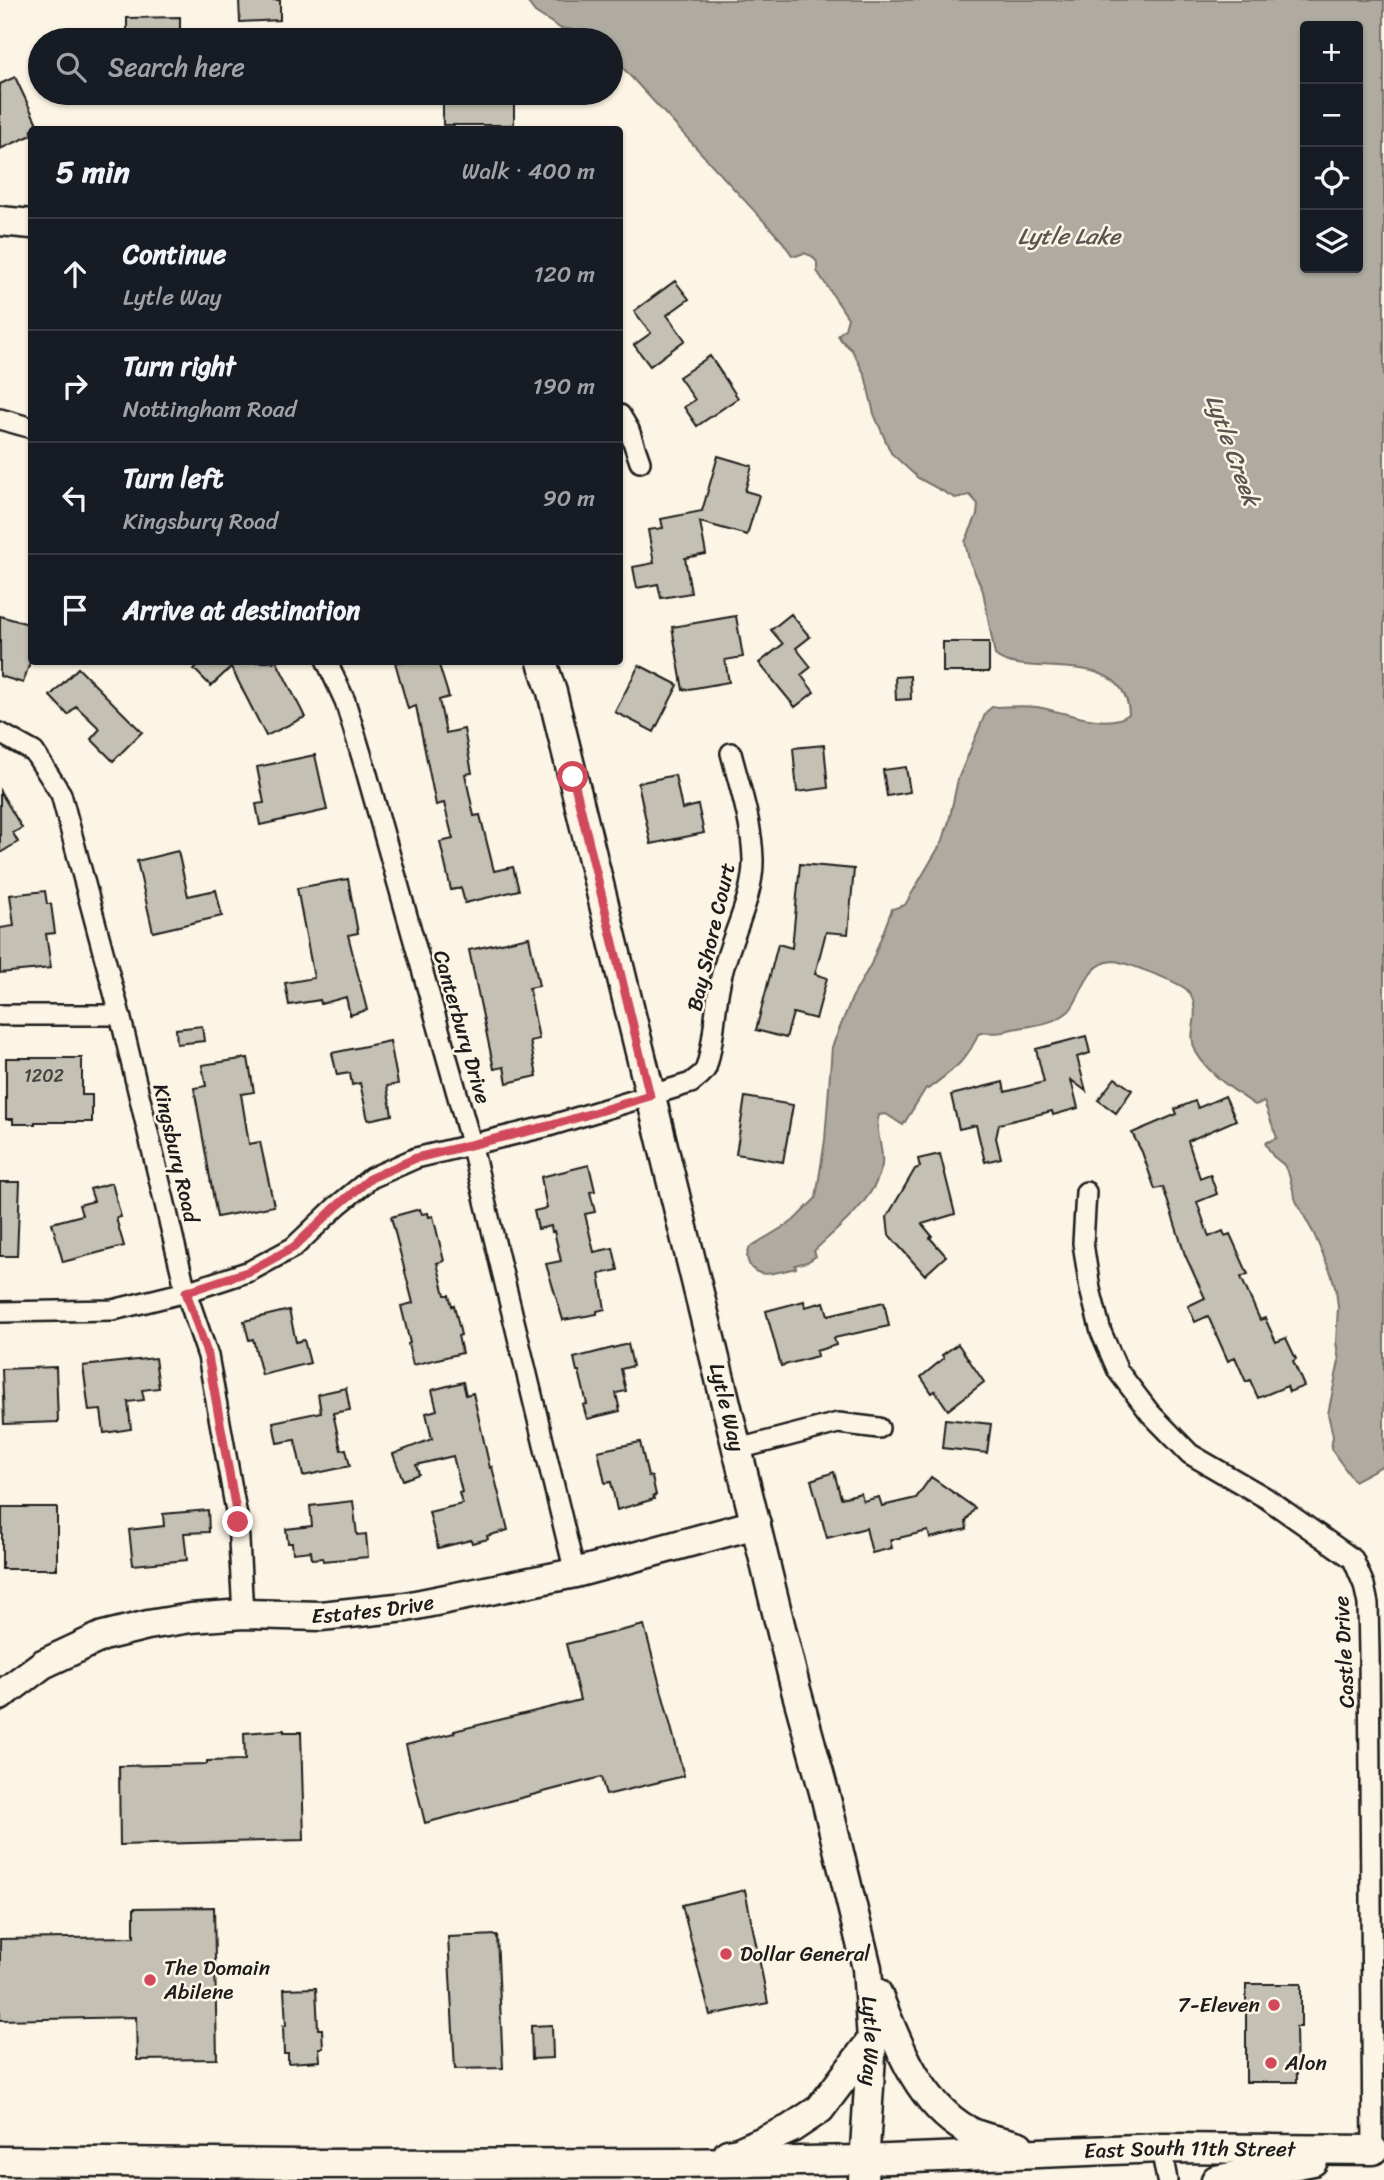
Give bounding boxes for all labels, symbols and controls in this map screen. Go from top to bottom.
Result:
map controls [1300,21,1363,273]
button: + [1300,21,1363,84]
search box [28,28,623,105]
text: Search here [108,44,245,90]
icon: search [52,48,90,86]
button: − [1300,84,1363,147]
text: 5 min [56,145,130,199]
button: locate [1300,147,1363,210]
text: Walk · 400 m [462,151,595,192]
button: layers [1300,210,1363,273]
water label: Lytle Lake [1018,216,1122,257]
text: Continue [123,231,226,277]
text: 120 m [534,254,595,295]
icon: ahead [56,255,94,293]
text: Lytle Way [123,277,222,318]
text: Turn right [123,343,236,389]
text: 190 m [533,366,595,407]
icon: right [56,367,94,405]
text: Nottingham Road [123,389,297,430]
water label: Lytle Creek [1193,389,1273,514]
text: Turn left [123,455,223,501]
text: 90 m [543,478,595,519]
icon: left [56,479,94,517]
text: Kingsbury Road [123,501,278,542]
text: Arrive at destination [123,587,360,633]
icon: arrive [56,591,94,629]
route start [557,761,588,792]
street label: Bay Shore Court [675,859,747,1015]
street label: Canterbury Drive [422,945,502,1109]
house number: 1202 [24,1060,64,1092]
street label: Kingsbury Road [142,1080,211,1228]
street label: Lytle Way [698,1359,756,1456]
route end [222,1506,253,1537]
street label: Estates Drive [311,1583,438,1635]
street label: Castle Drive [1322,1595,1366,1709]
place label: Dollar General [740,1935,871,1973]
marker: Dollar General [718,1946,734,1962]
place label: The Domain Abilene [163,1949,270,2011]
marker: The Domain Abilene [142,1972,158,1988]
place label: 7-Eleven [1178,1986,1260,2024]
street label: Lytle Way [850,1995,891,2087]
marker: 7-Eleven [1266,1997,1282,2013]
place label: Alon [1284,2044,1327,2082]
marker: Alon [1263,2055,1279,2071]
street label: East South 11th Street [1083,2129,1297,2170]

